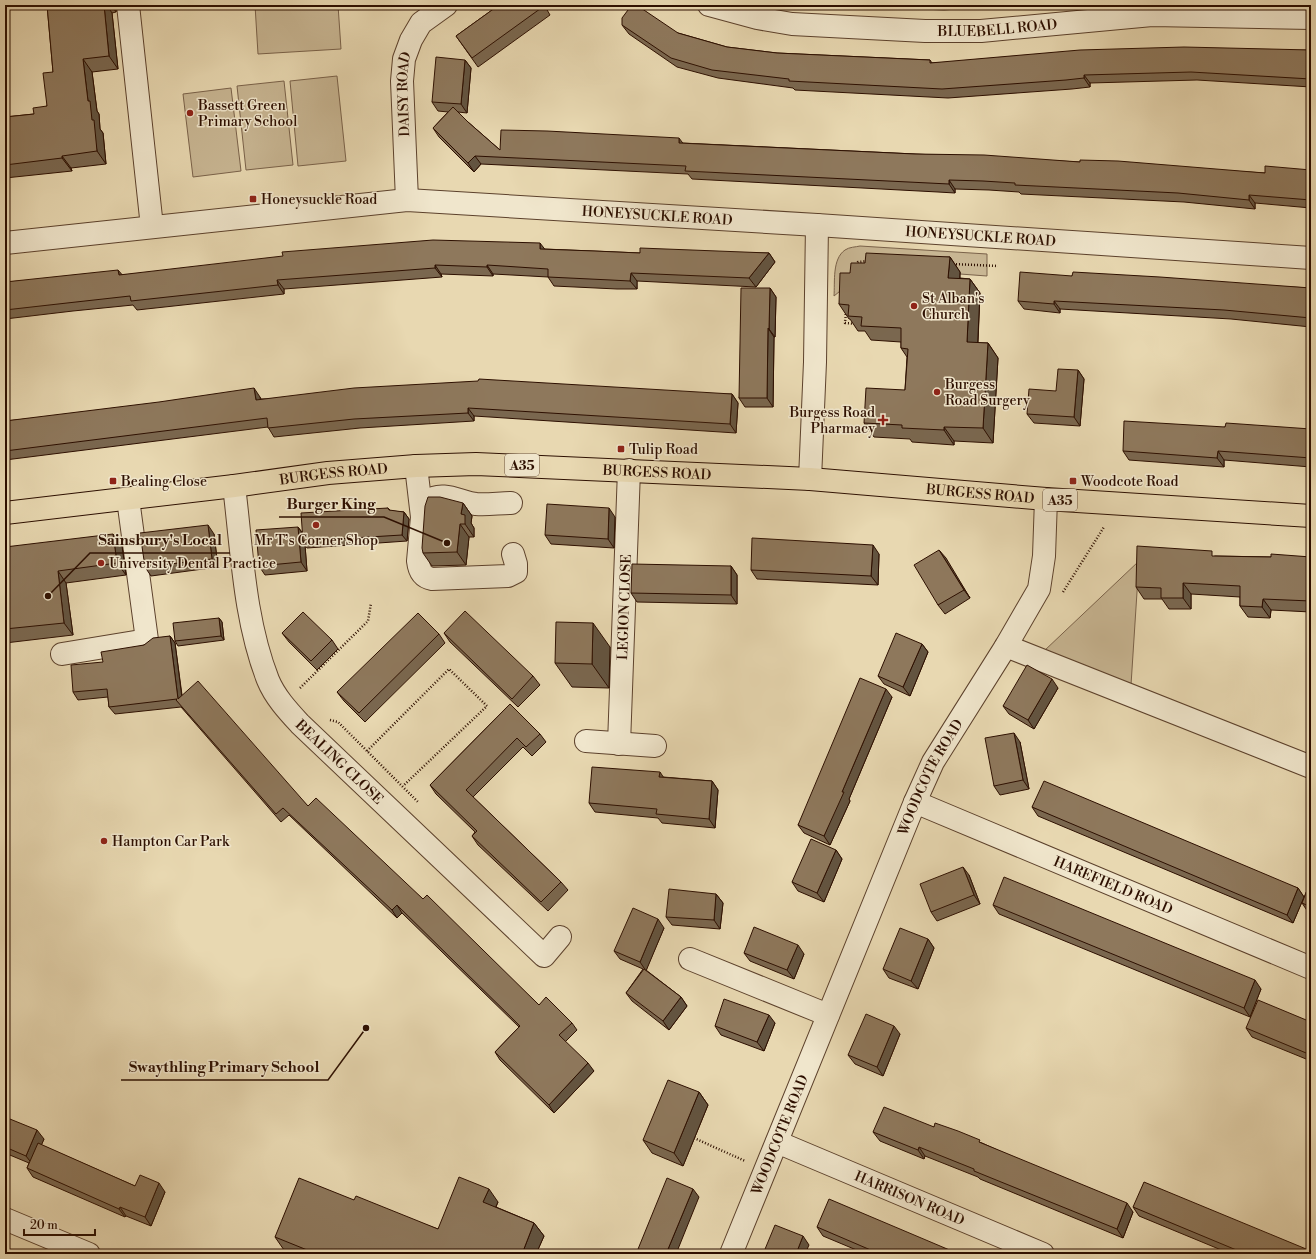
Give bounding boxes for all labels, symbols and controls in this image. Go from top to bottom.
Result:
street label: BLUEBELL ROAD [937,16,1058,41]
street label: DAISY ROAD [394,49,416,137]
place label: Bassett Green Primary School [197,97,297,131]
marker: Bassett Green Primary School [185,108,195,118]
place label: Honeysuckle Road [261,191,377,209]
marker: Honeysuckle Road [248,194,258,204]
street label: HONEYSUCKLE ROAD [581,203,733,230]
street label: HONEYSUCKLE ROAD [905,223,1057,251]
place label: St Alban's Church [922,290,984,324]
marker: St Alban's Church [909,301,919,311]
place label: Burgess Road Surgery [944,376,1030,410]
marker: Burgess Road Surgery [932,387,942,397]
place label: Burgess Road Pharmacy [788,404,875,438]
marker: Burgess Road Pharmacy [878,415,888,425]
place label: Tulip Road [629,441,698,459]
marker: Tulip Road [616,444,626,454]
road number: A35 [505,454,539,476]
street label: BURGESS ROAD [277,460,389,490]
street label: BURGESS ROAD [601,462,712,485]
place label: Bealing Close [120,473,207,491]
place label: Woodcote Road [1080,473,1179,491]
marker: Bealing Close [108,476,118,486]
marker: Woodcote Road [1068,476,1078,486]
street label: BURGESS ROAD [924,481,1035,508]
road number: A35 [1043,489,1077,511]
callout: Burger King [279,490,384,517]
text: Burger King [286,495,376,514]
marker: Mr T’s Corner Shop [311,520,321,530]
callout: Sainsbury's Local [90,526,230,553]
text: Sainsbury's Local [98,531,222,550]
place label: Mr T’s Corner Shop [254,532,378,550]
street label: LEGION CLOSE [614,554,636,660]
place label: University Dental Practice [109,555,276,573]
marker: University Dental Practice [96,558,106,568]
street label: BEALING CLOSE [291,716,387,808]
street label: WOODCOTE ROAD [894,716,968,839]
place label: Hampton Car Park [112,833,230,851]
marker: Hampton Car Park [99,836,109,846]
street label: HAREFIELD ROAD [1050,853,1175,919]
callout: Swaythling Primary School [121,1053,328,1080]
text: Swaythling Primary School [129,1058,319,1077]
street label: WOODCOTE ROAD [748,1072,813,1199]
street label: HARRISON ROAD [852,1168,967,1230]
scale bar [24,1211,95,1237]
text: 20 m [30,1218,58,1233]

